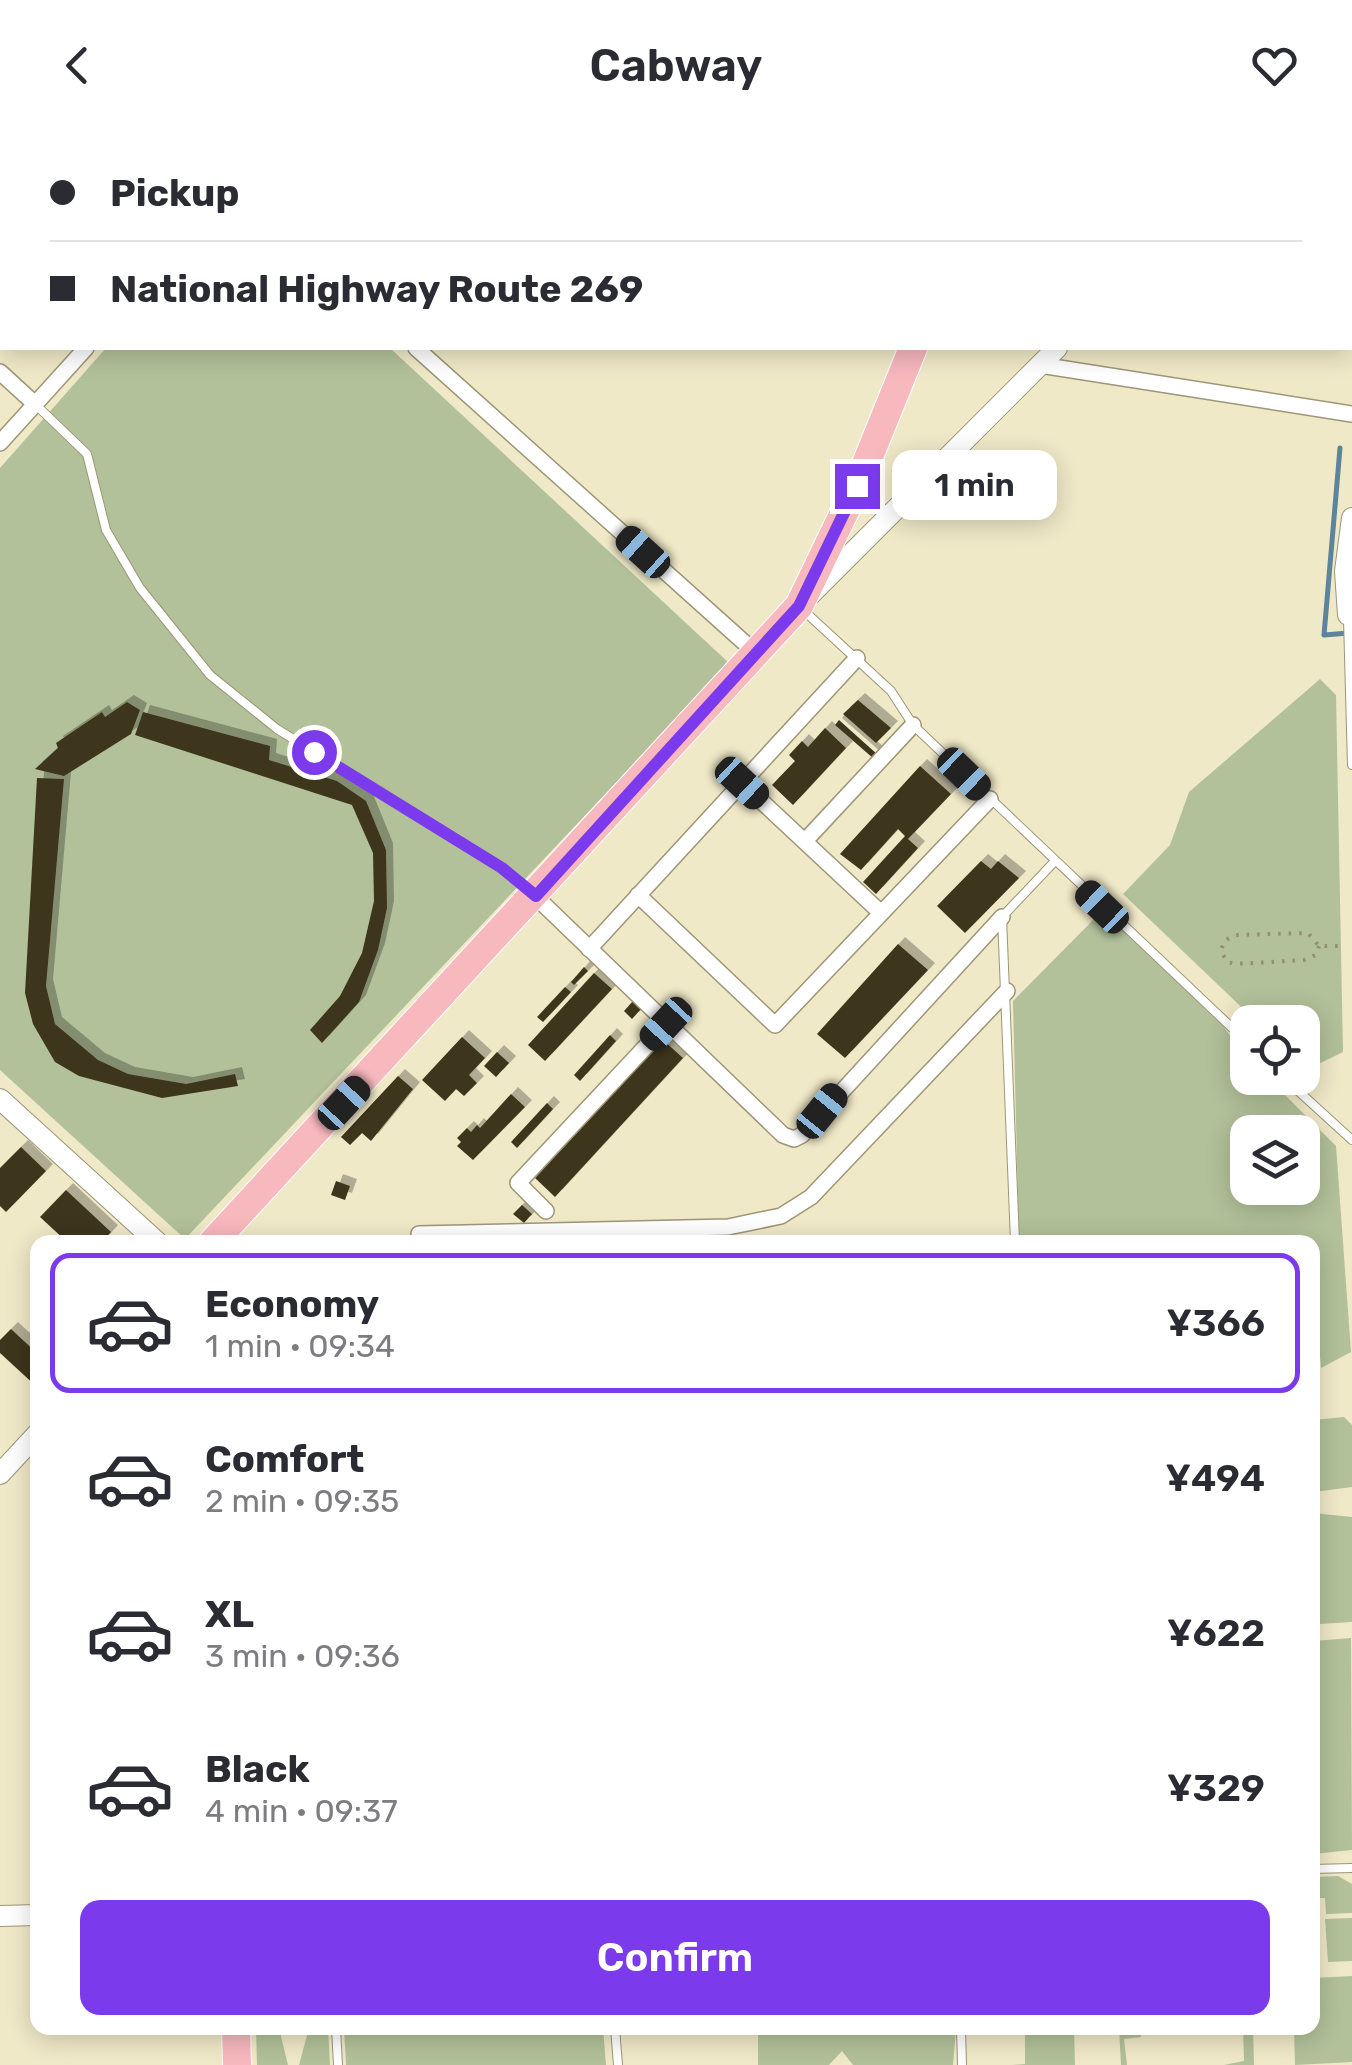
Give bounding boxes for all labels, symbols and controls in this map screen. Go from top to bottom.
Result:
icon: back [50,38,105,93]
icon: heart [1247,38,1302,93]
text: Cabway [590,39,762,92]
text: Pickup [110,170,239,216]
text: National Highway Route 269 [110,266,643,312]
callout: 1 min [892,451,1057,521]
route end [835,464,880,509]
text: 1 min [934,466,1015,504]
car [611,521,675,583]
route start [292,730,337,775]
car [932,742,996,806]
car [710,752,774,814]
car [1070,875,1134,939]
car [635,992,697,1056]
map controls [1230,1005,1320,1205]
button: locate [1230,1005,1320,1095]
car [313,1071,375,1135]
car [791,1078,853,1144]
button: layers [1230,1115,1320,1205]
icon: car [85,1278,175,1368]
text: Economy [205,1281,379,1327]
text: ¥366 [1167,1300,1265,1346]
text: 1 min · 09:34 [205,1327,395,1365]
icon: car [85,1433,175,1523]
text: Comfort [205,1436,364,1482]
text: ¥494 [1165,1455,1265,1501]
text: 2 min · 09:35 [205,1482,399,1520]
icon: car [85,1588,175,1678]
text: XL [205,1591,254,1637]
text: ¥622 [1167,1610,1265,1656]
text: 3 min · 09:36 [205,1637,400,1675]
icon: car [85,1743,175,1833]
text: Black [205,1746,310,1792]
text: ¥329 [1167,1765,1265,1811]
text: 4 min · 09:37 [205,1792,398,1830]
button: Confirm [80,1900,1270,2015]

